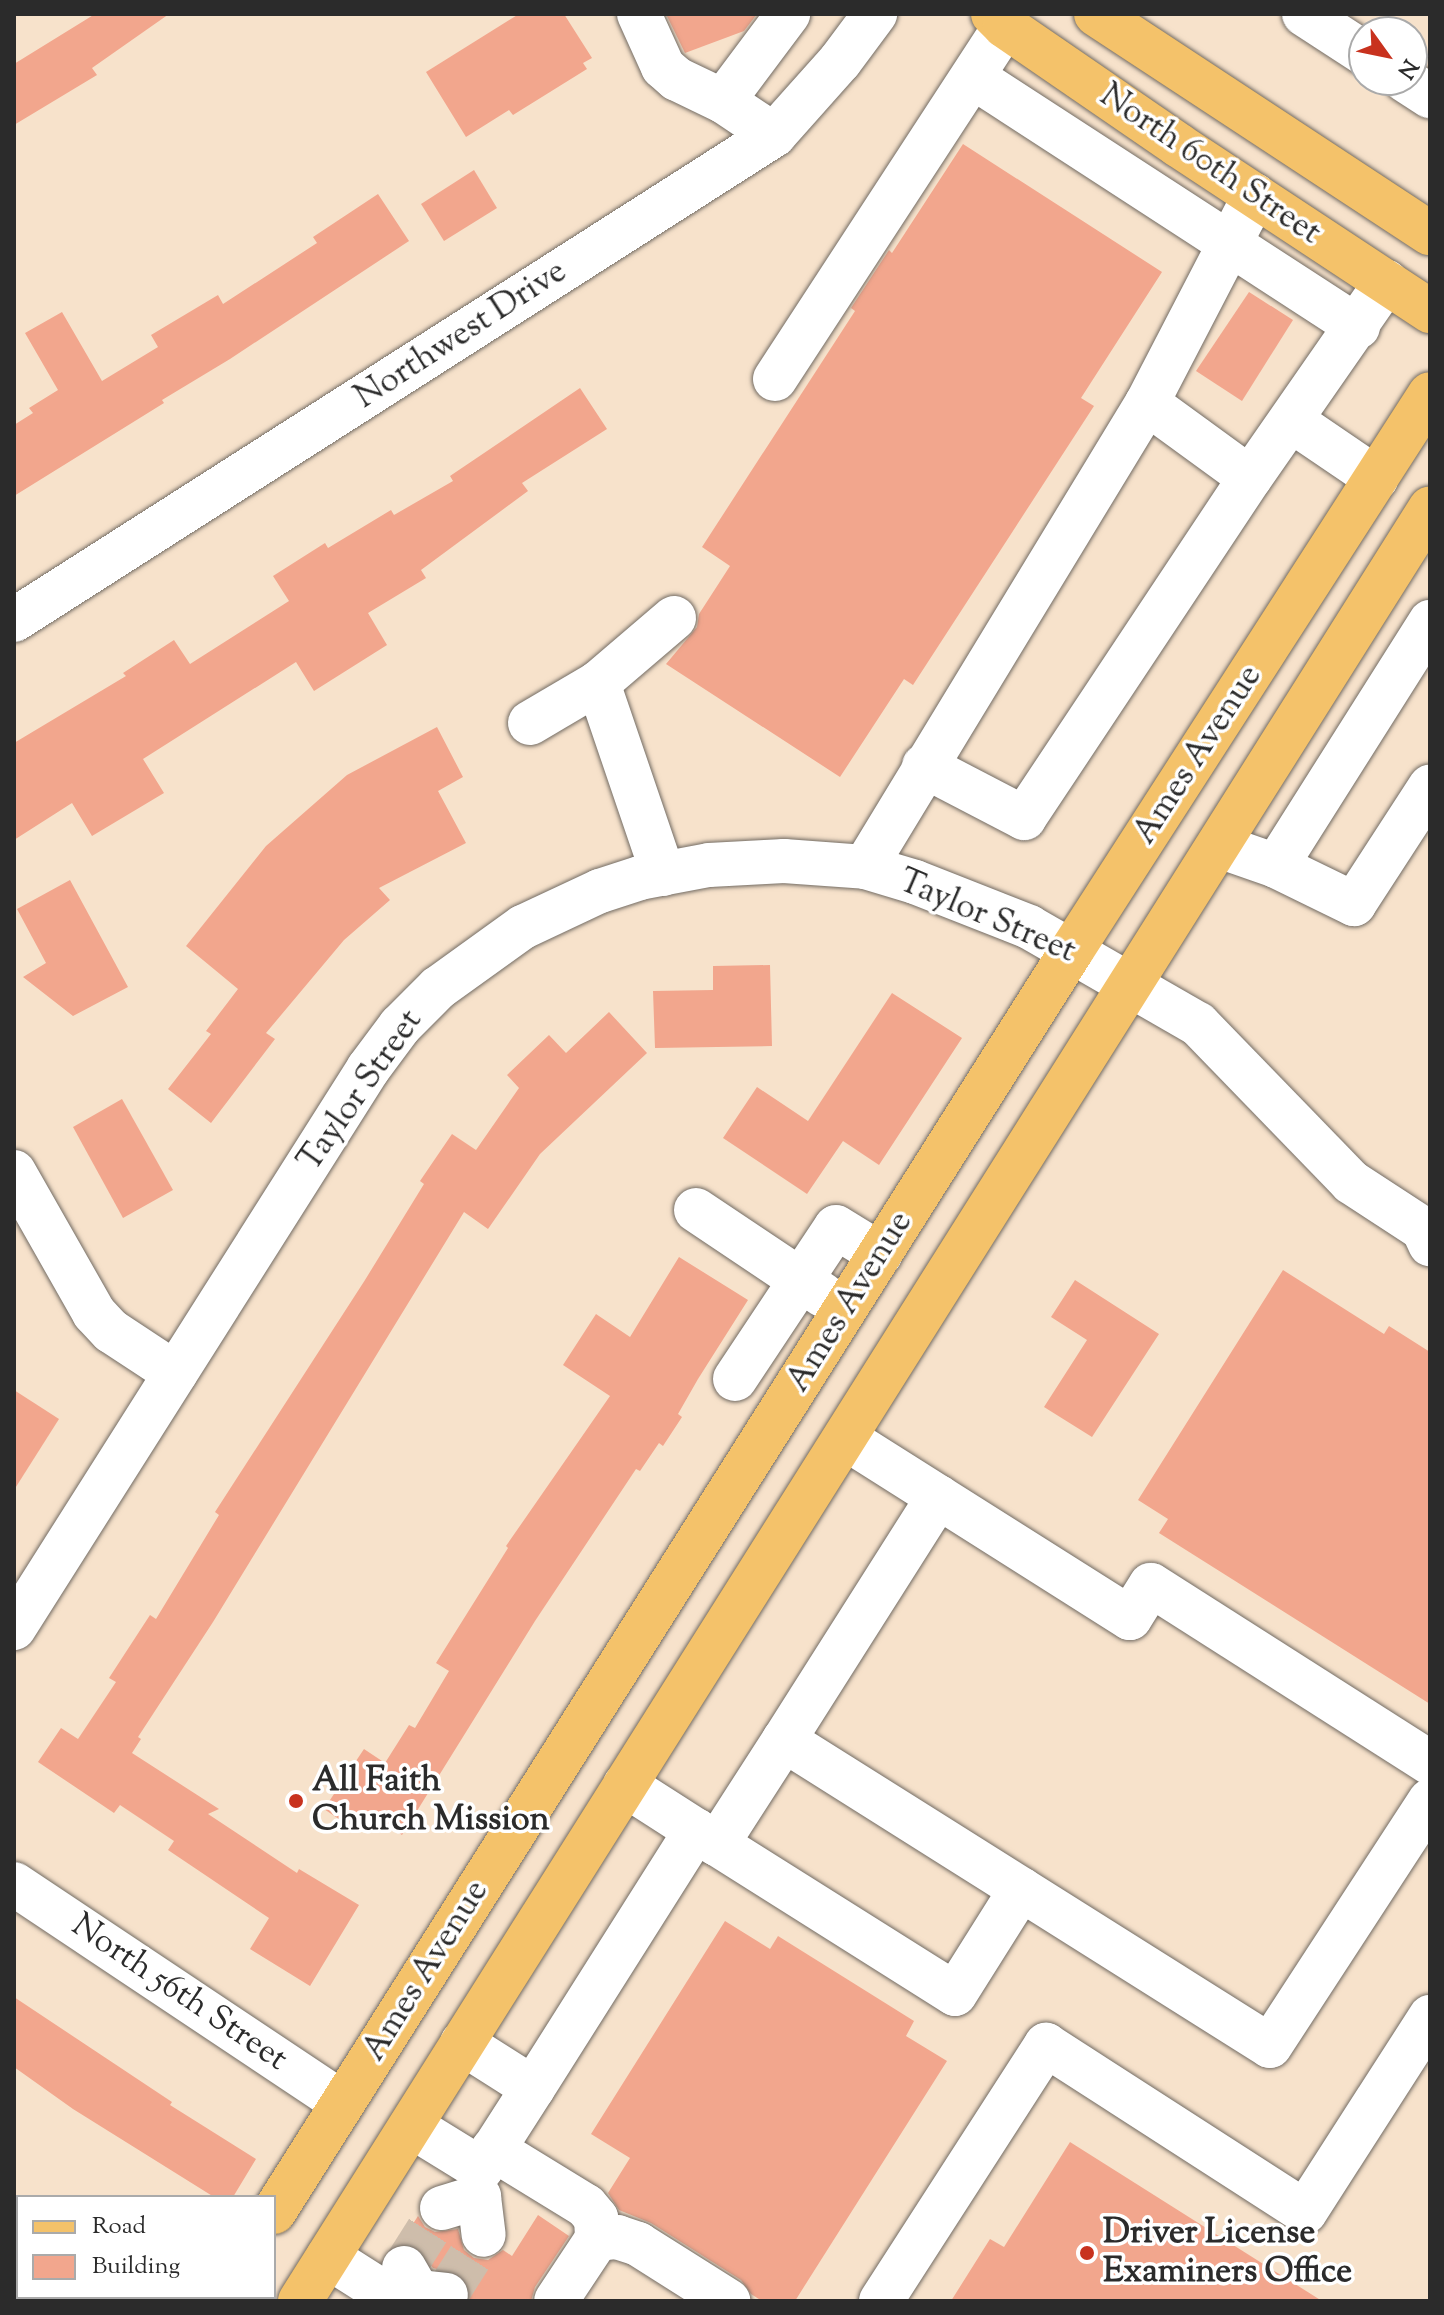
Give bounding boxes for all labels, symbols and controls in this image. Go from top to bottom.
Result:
north arrow [1348,16,1428,96]
text: N [1388,52,1425,84]
street label: North 60th Street [1092,76,1328,254]
street label: Northwest Drive [348,252,574,418]
street label: Ames Avenue [1125,658,1271,852]
street label: Taylor Street [892,861,1082,973]
street label: Taylor Street [290,1002,432,1180]
street label: Ames Avenue [778,1204,922,1400]
place label: All Faith Church Mission [312,1761,550,1840]
marker: All Faith Church Mission [287,1792,305,1810]
street label: Ames Avenue [354,1873,498,2069]
street label: North 56th Street [63,1906,295,2080]
legend [16,2195,276,2299]
text: Road [92,2210,146,2244]
place label: Driver License Examiners Office [1103,2213,1352,2292]
marker: Driver License Examiners Office [1078,2244,1096,2262]
text: Building [92,2250,180,2284]

